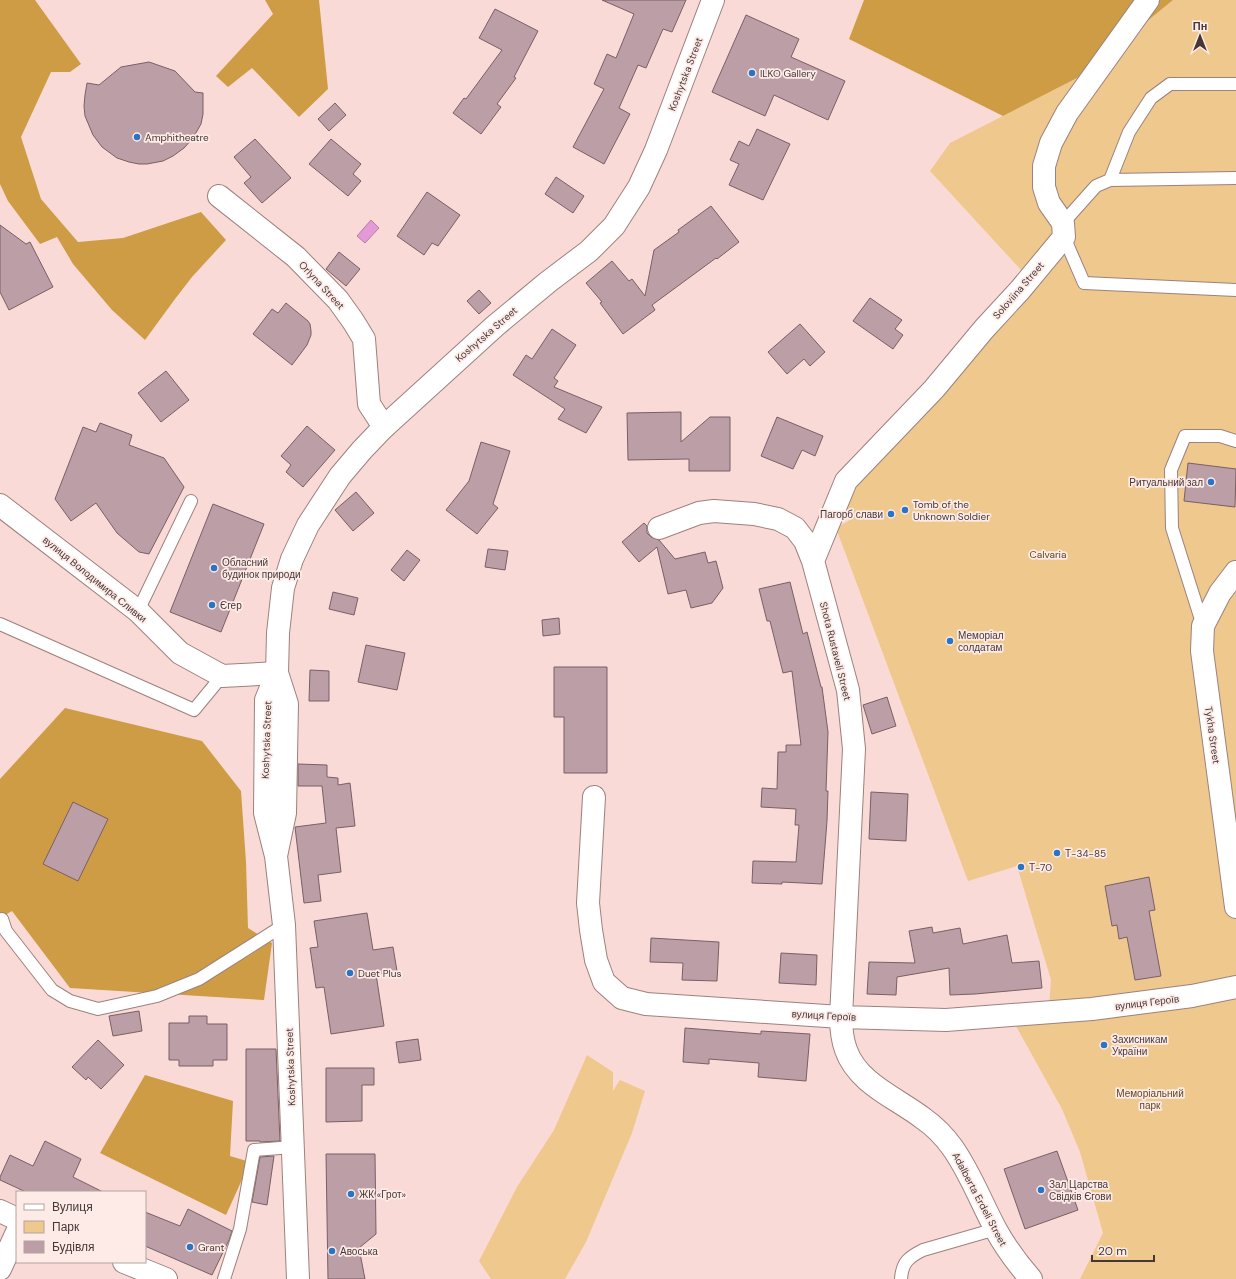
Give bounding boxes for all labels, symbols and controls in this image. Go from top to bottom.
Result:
north arrow [1180,16,1220,56]
text: Пн [1193,19,1207,33]
street label: Koshytska Street [665,35,706,113]
place label: ILKO Gallery [760,67,816,80]
marker: ILKO Gallery [747,68,757,78]
place label: Amphitheatre [145,131,209,144]
marker: Amphitheatre [132,132,142,142]
street label: Orlyna Street [296,258,347,312]
street label: Soloviina Street [990,259,1047,322]
street label: Koshytska Street [453,304,520,365]
place label: Ритуальний зал [1129,476,1203,489]
marker: Ритуальний зал [1206,477,1216,487]
place label: Tomb of the Unknown Soldier [913,498,990,523]
marker: Tomb of the Unknown Soldier [900,505,910,515]
place label: Пагорб слави [820,508,883,521]
marker: Пагорб слави [886,509,896,519]
street label: вулиця Володимира Сливки [40,533,149,625]
park label: Calvaria [1030,548,1066,561]
place label: Обласний будинок природи [222,556,301,581]
marker: Обласний будинок природи [209,563,219,573]
place label: Єгер [220,599,242,612]
marker: Єгер [207,600,217,610]
street label: Shota Rustaveli Street [817,600,854,702]
place label: Меморіал солдатам [958,629,1004,654]
marker: Меморіал солдатам [945,636,955,646]
street label: Koshytska Street [259,701,274,779]
street label: Tykha Street [1202,705,1223,765]
place label: Т-34-85 [1065,847,1106,860]
marker: Т-34-85 [1052,848,1062,858]
place label: Т-70 [1029,861,1052,874]
marker: Т-70 [1016,862,1026,872]
place label: Duet Plus [358,967,401,980]
marker: Duet Plus [345,968,355,978]
street label: вулиця Героїв [1114,992,1180,1013]
street label: вулиця Героїв [791,1007,857,1024]
street label: Koshytska Street [283,1028,298,1106]
place label: Захисникам України [1112,1033,1167,1058]
marker: Захисникам України [1099,1040,1109,1050]
park label: Меморіальний парк [1116,1087,1184,1112]
street label: Adalberta Erdeli Street [949,1150,1010,1249]
place label: Зал Царства Свідків Єгови [1049,1178,1111,1203]
marker: Зал Царства Свідків Єгови [1036,1185,1046,1195]
place label: ЖК «Грот» [359,1188,407,1201]
marker: ЖК «Грот» [346,1189,356,1199]
legend [16,1191,146,1263]
text: Вулиця [52,1199,93,1215]
text: Парк [52,1219,80,1235]
scale bar [1092,1237,1154,1263]
text: Будівля [52,1239,94,1255]
place label: Grant [198,1241,224,1254]
marker: Grant [185,1242,195,1252]
text: 20 m [1098,1243,1127,1259]
place label: Авоська [340,1245,378,1258]
marker: Авоська [327,1246,337,1256]

